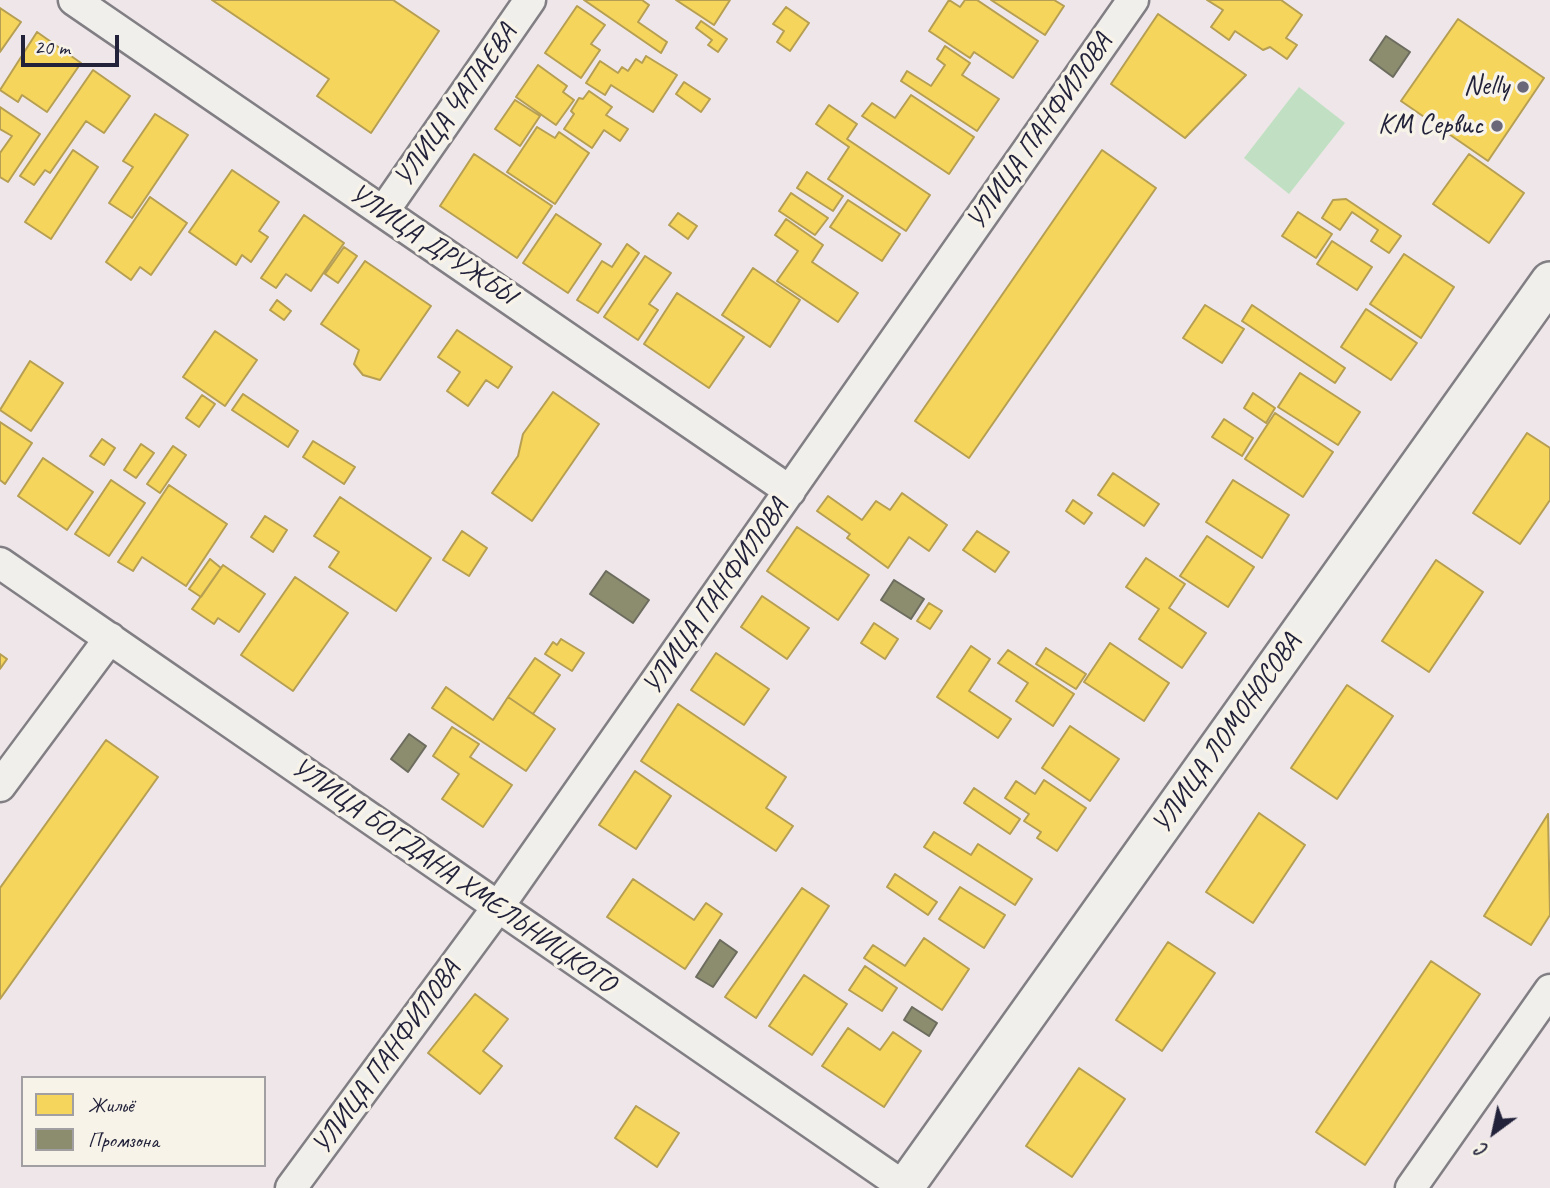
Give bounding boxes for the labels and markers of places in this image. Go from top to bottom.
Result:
place label: Nelly [1464,70,1509,104]
marker: Nelly [1515,79,1531,95]
place label: КМ Сервис [1378,109,1483,143]
marker: КМ Сервис [1489,118,1505,134]

